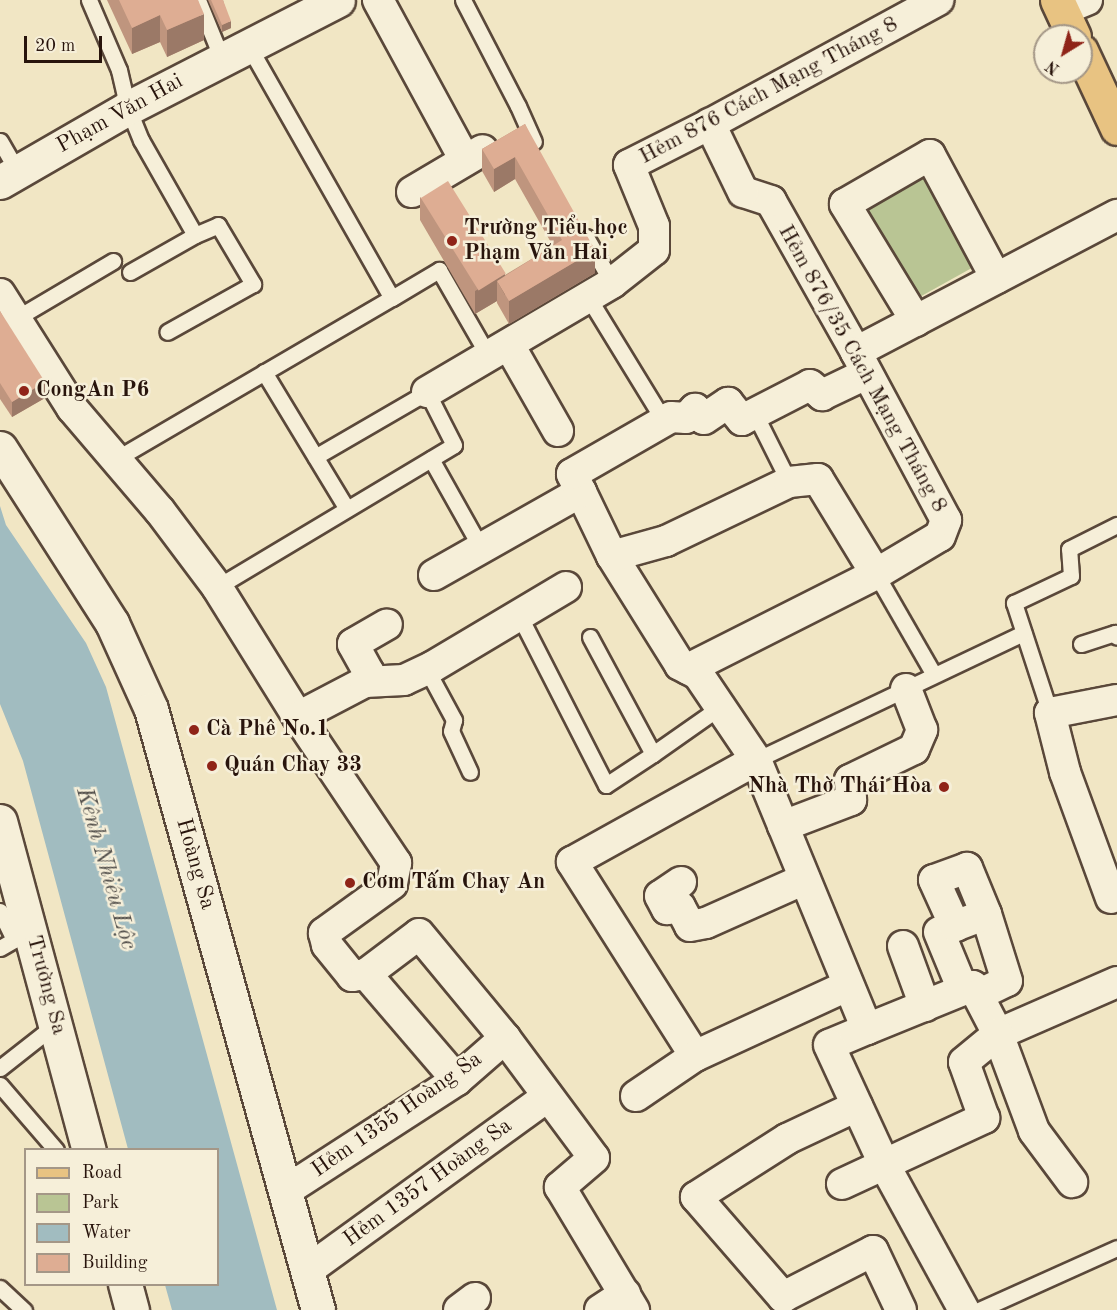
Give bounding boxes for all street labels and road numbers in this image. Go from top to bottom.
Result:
street label: Hẻm 876 Cách Mạng Tháng 8 [635,11,903,171]
street label: Phạm Văn Hai [52,68,188,160]
street label: Hẻm 876/35 Cách Mạng Tháng 8 [772,221,952,517]
street label: Hoàng Sa [169,815,221,913]
street label: Trường Sa [20,932,72,1038]
street label: Hẻm 1355 Hoàng Sa [307,1046,487,1184]
street label: Hẻm 1357 Hoàng Sa [339,1113,517,1253]

